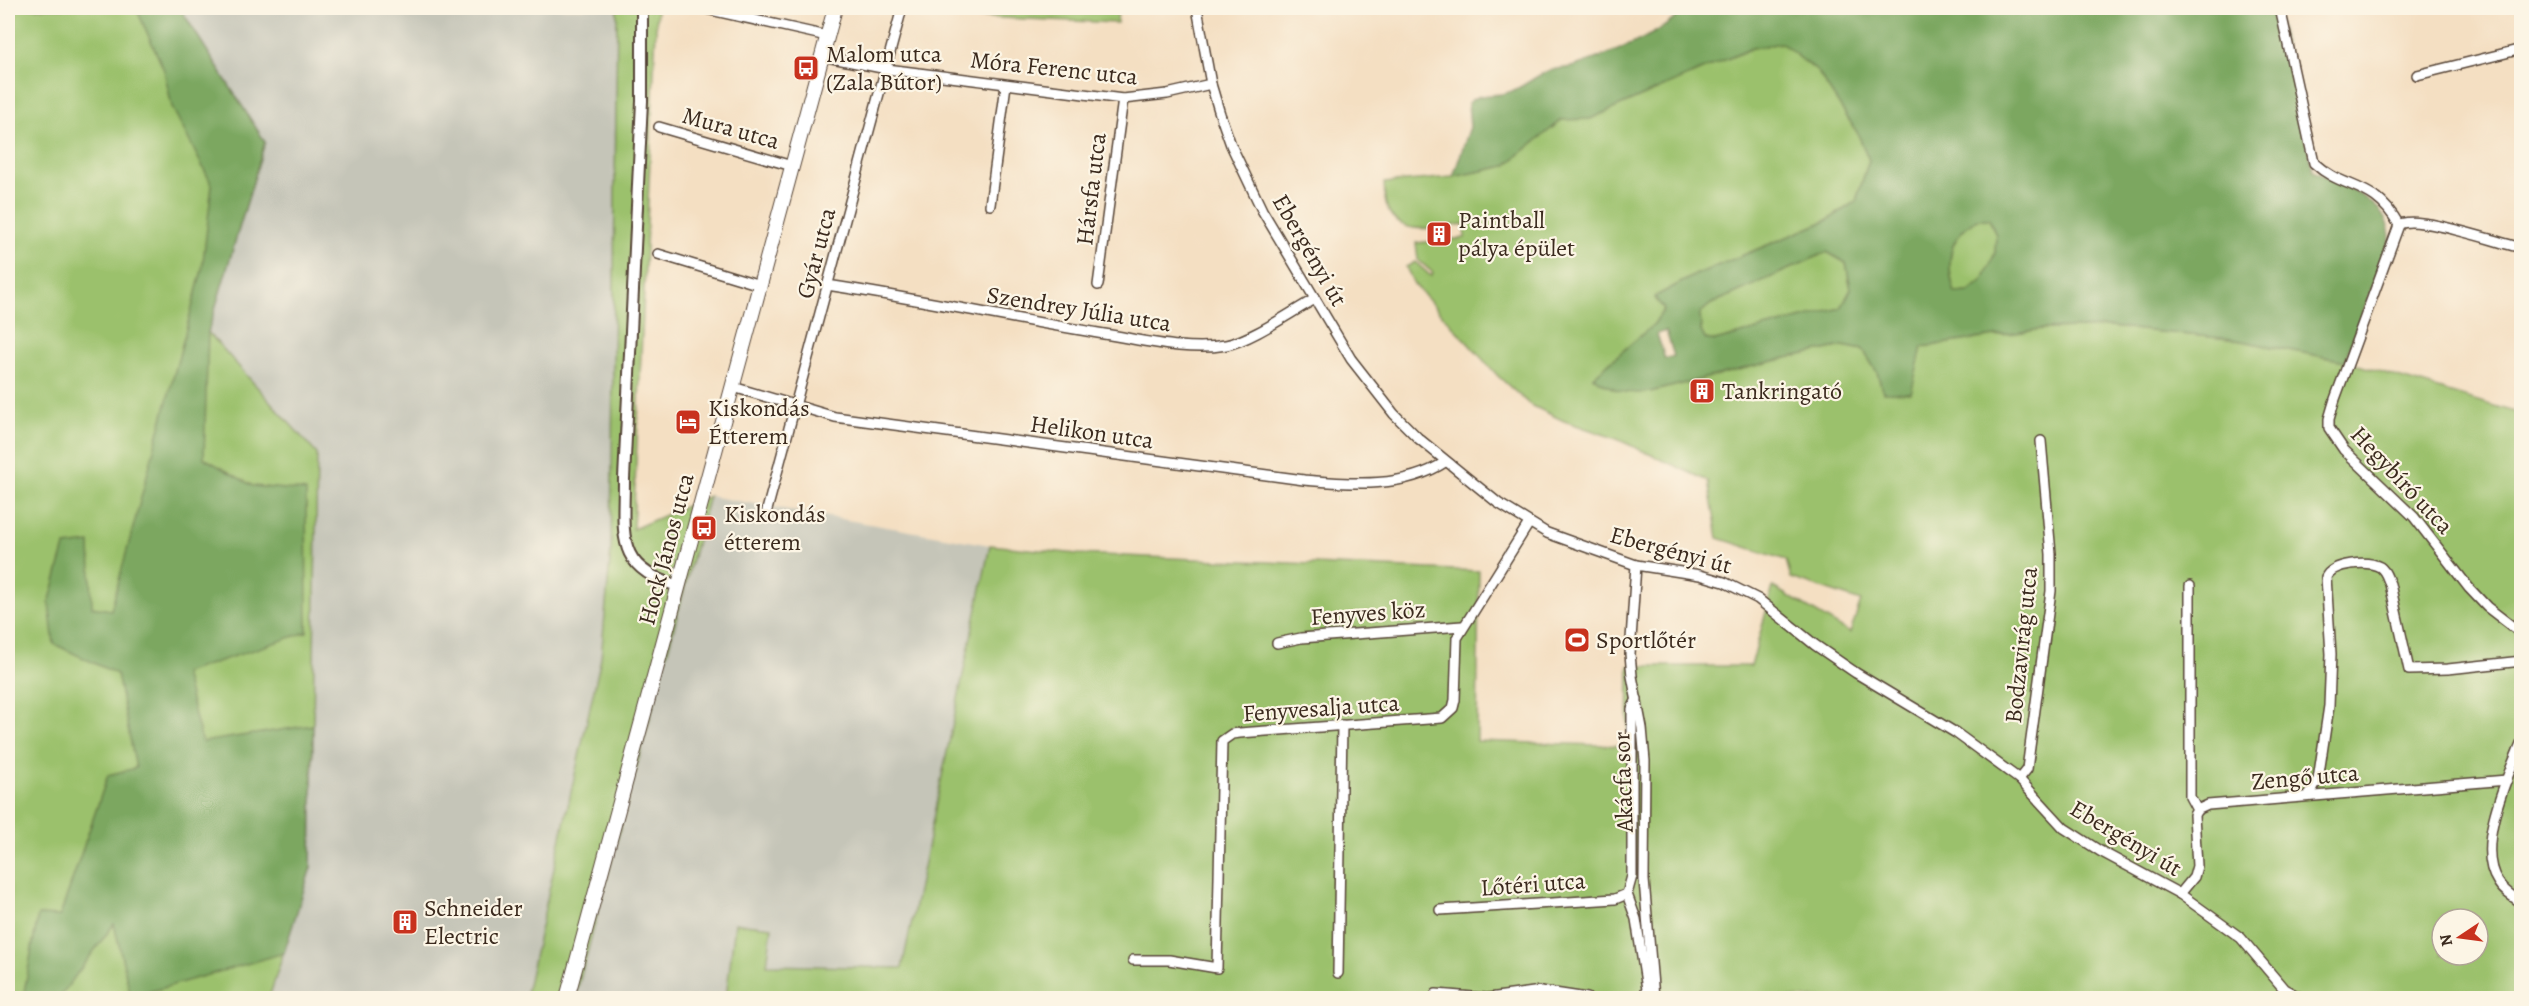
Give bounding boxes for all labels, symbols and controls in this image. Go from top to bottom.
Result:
place label: Malom utca (Zala Bútor) [826,38,943,98]
street label: Móra Ferenc utca [969,43,1140,93]
bus stop icon: Malom utca (Zala Bútor) [791,53,821,83]
street label: Mura utca [679,99,784,157]
street label: Hársfa utca [1068,130,1114,247]
street label: Ebergényi út [1265,188,1355,312]
street label: Gyár utca [789,203,844,302]
place label: Paintball pálya épület [1458,204,1575,264]
building icon: Paintball pálya épület [1424,219,1454,249]
street label: Szendrey Júlia utca [984,279,1174,340]
place label: Tankringató [1722,375,1842,407]
building icon: Tankringató [1687,376,1717,406]
place label: Kiskondás Étterem [708,392,810,452]
hotel icon: Kiskondás Étterem [673,407,703,437]
street label: Helikon utca [1028,408,1157,457]
street label: Hegybíró utca [2343,419,2461,542]
street label: Hock János utca [630,469,702,629]
place label: Kiskondás étterem [724,498,826,558]
bus stop icon: Kiskondás étterem [689,513,719,543]
street label: Ebergényi út [1607,518,1736,582]
street label: Bodzavirág utca [1997,564,2045,725]
street label: Fenyves köz [1309,593,1427,633]
place label: Sportlőtér [1596,624,1696,656]
sports icon: Sportlőtér [1562,625,1592,655]
street label: Fenyvesalja utca [1242,687,1401,729]
street label: Akácfa sor [1605,731,1641,834]
street label: Zengő utca [2250,756,2361,798]
street label: Ebergényi út [2064,792,2188,884]
street label: Lőtéri utca [1479,864,1588,904]
place label: Schneider Electric [424,892,523,952]
building icon: Schneider Electric [390,907,420,937]
north arrow [2430,907,2490,967]
text: N [2434,932,2458,948]

